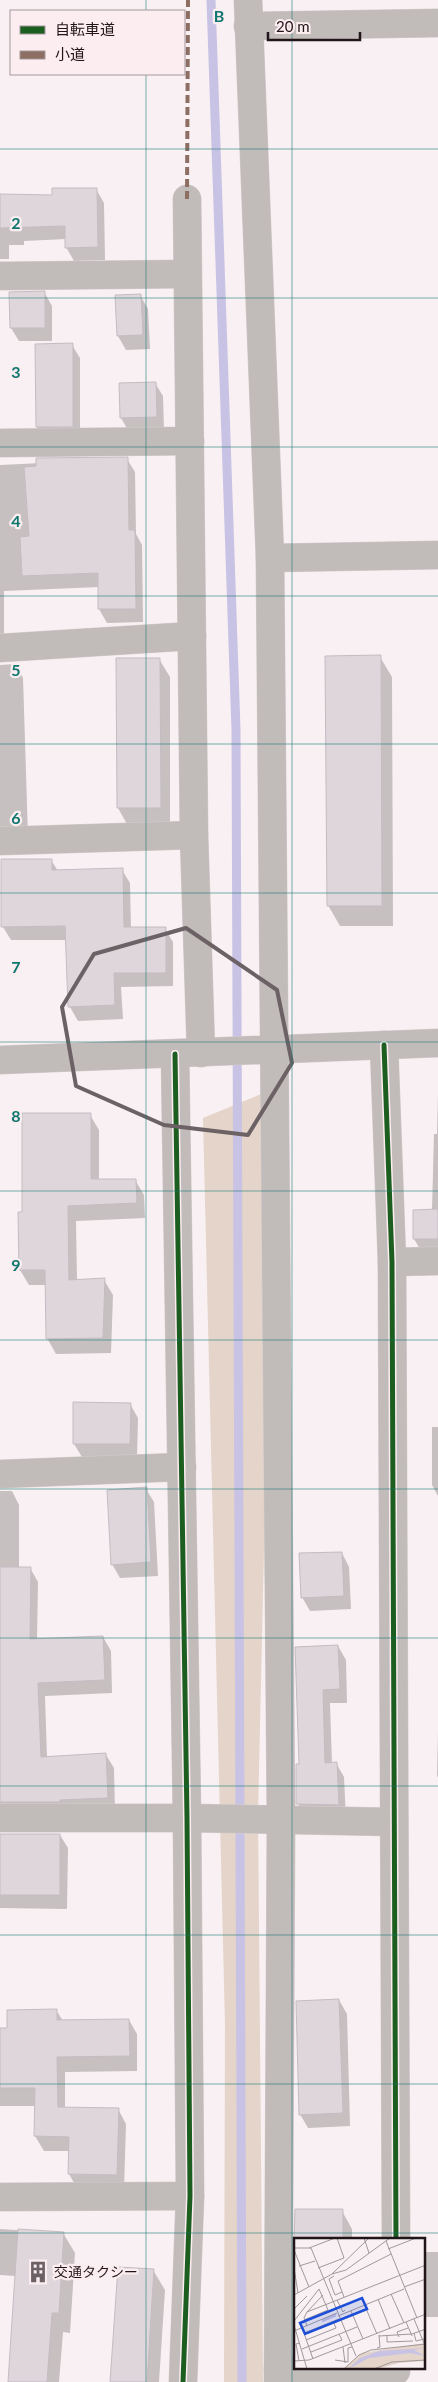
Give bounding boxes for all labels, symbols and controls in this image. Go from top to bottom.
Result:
text: B [214,6,224,25]
legend [10,10,185,75]
scale bar [268,10,360,42]
text: 20 m [276,17,310,35]
text: 自転車道 [55,20,115,38]
text: 小道 [55,45,85,63]
text: 2 [11,213,21,232]
text: 3 [11,362,21,381]
text: 4 [11,511,21,530]
text: 5 [11,660,21,679]
text: 6 [11,808,21,827]
text: 7 [11,957,21,976]
text: 8 [11,1106,21,1125]
text: 9 [11,1255,21,1274]
inset map [294,2238,426,2370]
building icon: 交通タクシー [25,2259,51,2285]
place label: 交通タクシー [54,2263,138,2280]

